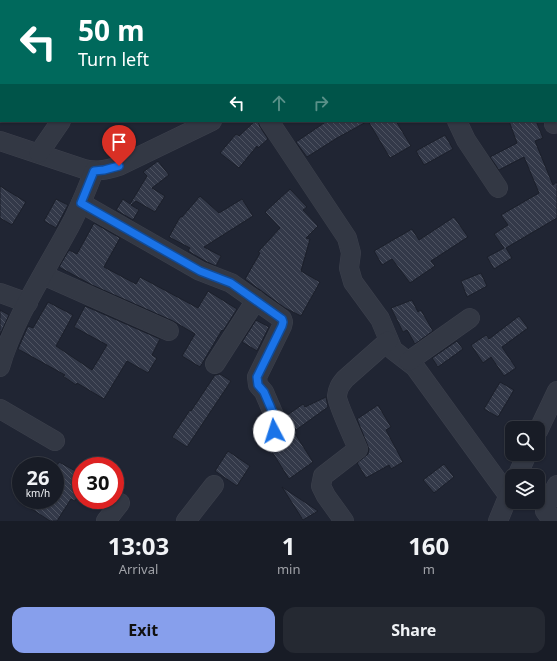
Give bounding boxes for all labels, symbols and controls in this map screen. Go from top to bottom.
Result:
text: 50 m [78,11,145,49]
icon: left [12,16,64,68]
text: Turn left [78,47,149,71]
icon: left [226,92,248,114]
icon: ahead [268,92,290,114]
icon: right [310,92,332,114]
pin [102,125,136,166]
icon: arrive [108,131,130,153]
position arrow [253,410,295,452]
map controls [505,421,545,509]
button: search [505,421,545,461]
speed limit sign: 30 [72,457,124,509]
text: 26 [27,464,49,491]
button: layers [505,469,545,509]
text: km/h [26,486,50,500]
text: 13:03 [108,529,169,562]
text: 1 [282,529,296,562]
text: 160 [408,529,449,562]
text: Arrival [119,560,158,578]
text: min [277,560,300,578]
text: m [423,560,435,578]
button: Exit [12,607,275,653]
button: Share [283,607,545,653]

